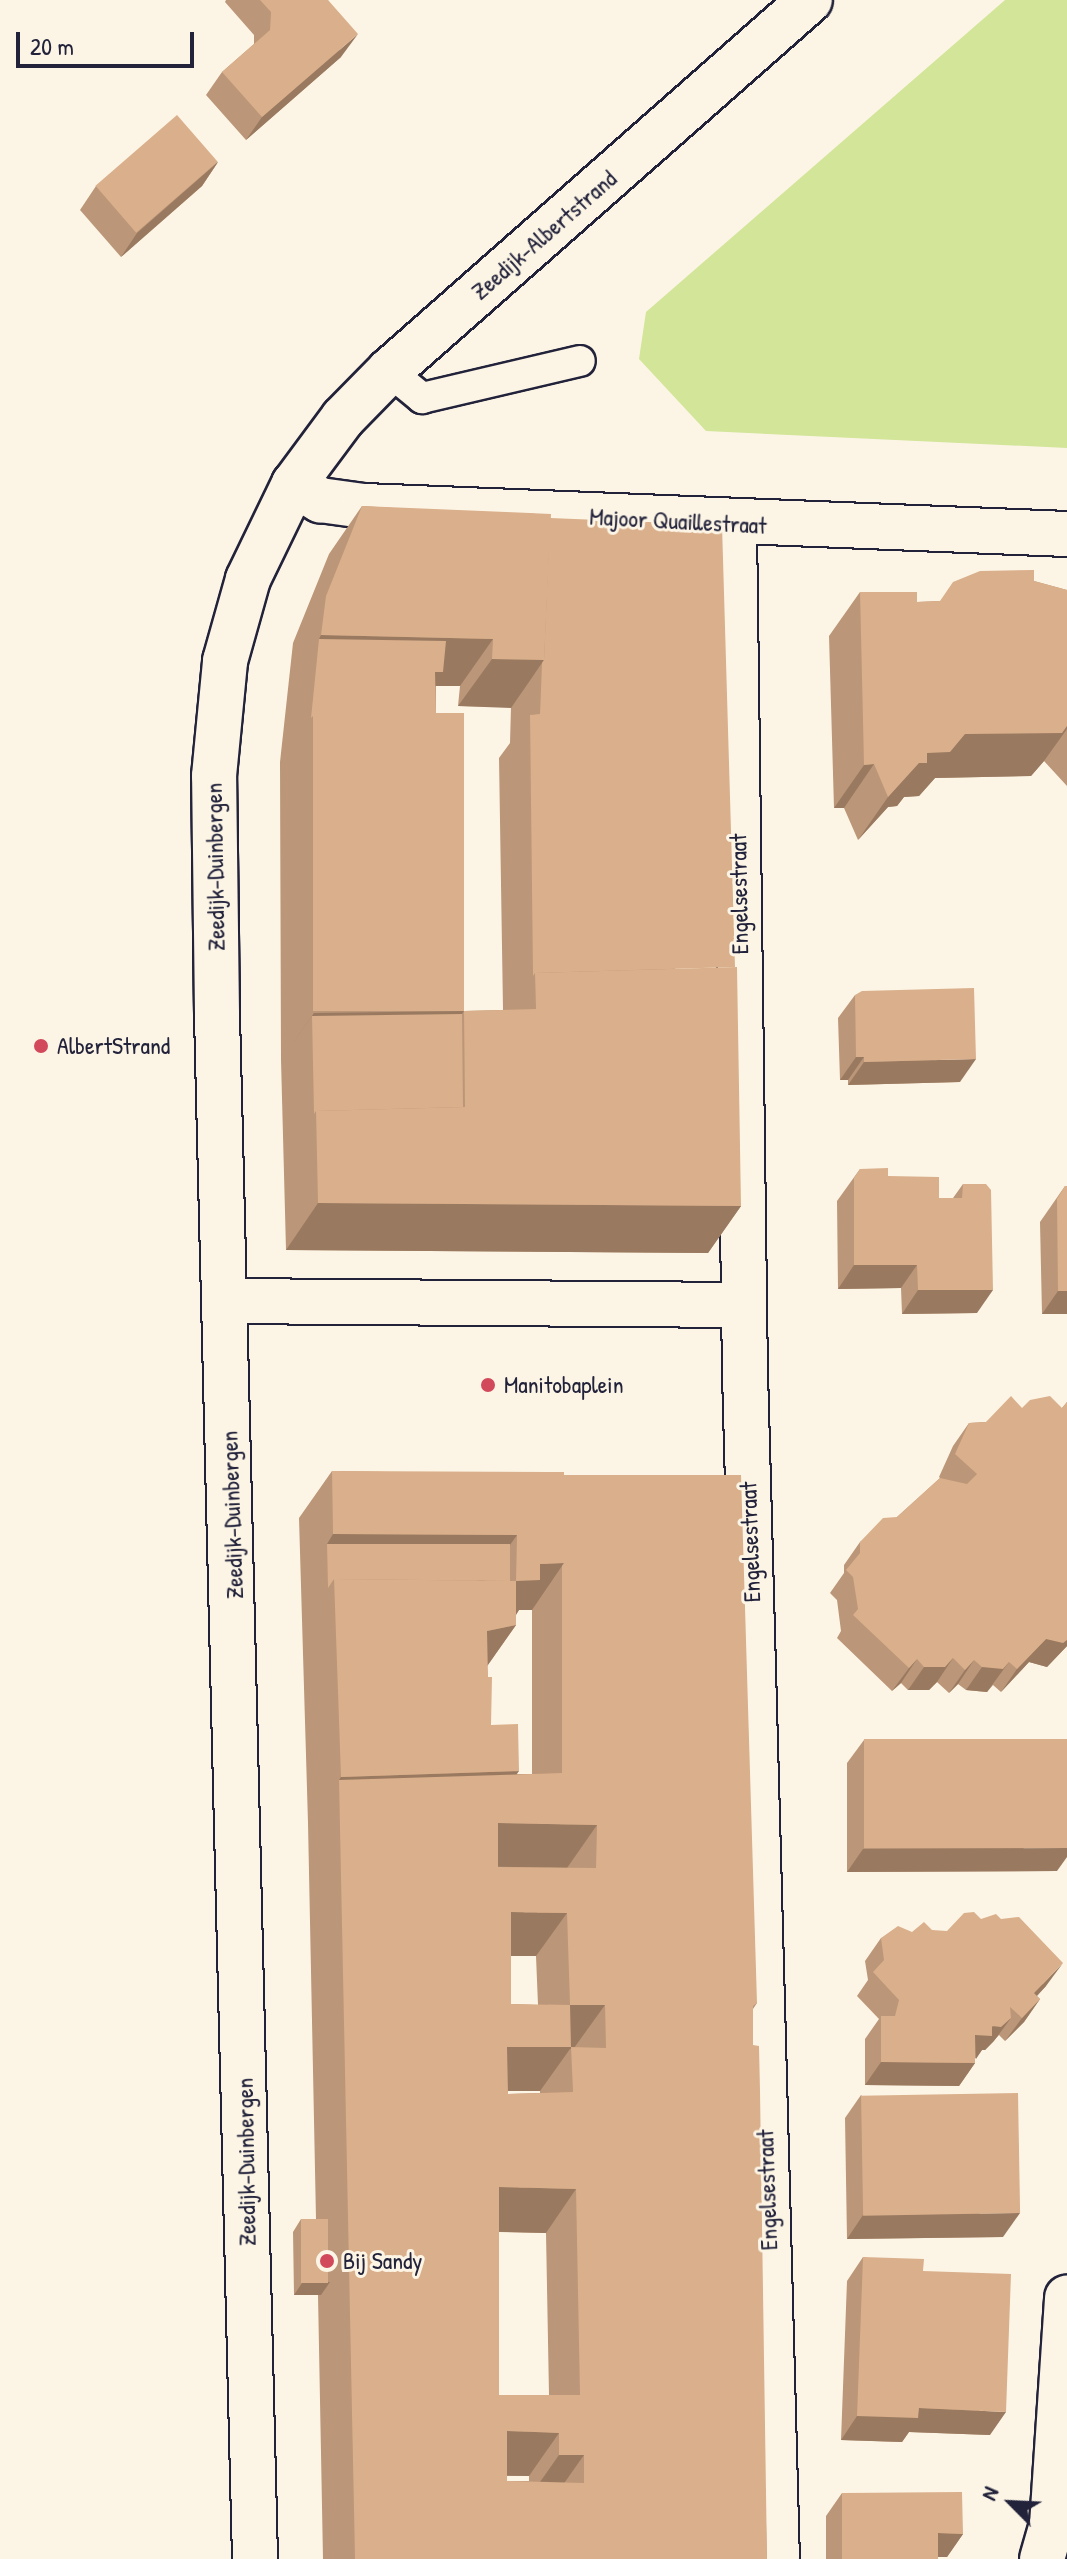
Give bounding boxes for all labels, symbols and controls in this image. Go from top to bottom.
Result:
scale bar [20,16,198,66]
text: 20 m [30,30,74,62]
street label: Zeedijk-Albertstrand [466,164,622,306]
street label: Majoor Quaillestraat [589,502,767,540]
street label: Zeedijk-Duinbergen [199,783,231,951]
street label: Engelsestraat [724,833,754,955]
place label: AlbertStrand [57,1032,170,1060]
marker: AlbertStrand [32,1037,50,1055]
place label: Manitobaplein [504,1371,624,1399]
marker: Manitobaplein [479,1376,497,1394]
street label: Zeedijk-Duinbergen [215,1430,249,1600]
street label: Engelsestraat [734,1481,766,1603]
street label: Zeedijk-Duinbergen [230,2078,262,2246]
street label: Engelsestraat [751,2129,783,2251]
place label: Bij Sandy [343,2247,422,2275]
marker: Bij Sandy [318,2252,336,2270]
north arrow [971,2463,1051,2543]
text: N [973,2482,1005,2505]

